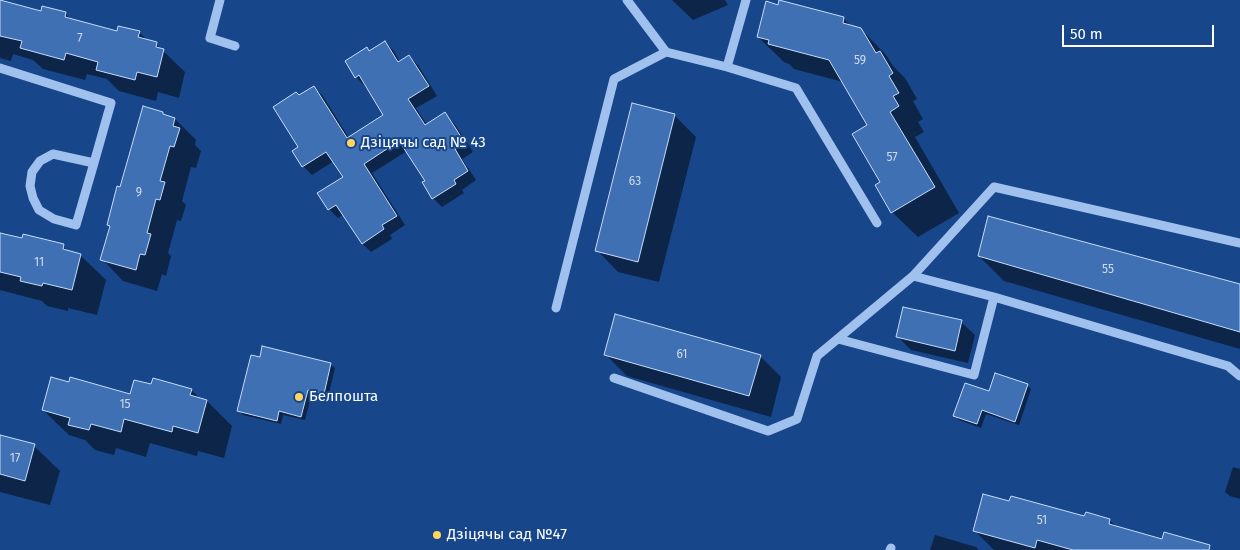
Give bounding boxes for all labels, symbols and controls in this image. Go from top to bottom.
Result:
scale bar [1065,15,1218,47]
text: 50 m [1070,25,1103,43]
house number: 7 [77,32,83,46]
house number: 59 [854,54,866,68]
place label: Дзіцячы сад № 43 [361,134,486,152]
marker: Дзіцячы сад № 43 [345,137,357,149]
house number: 57 [886,151,898,165]
house number: 63 [629,175,641,189]
house number: 9 [136,186,142,200]
house number: 11 [34,256,44,270]
house number: 55 [1102,263,1114,277]
house number: 61 [676,348,688,362]
place label: Белпошта [309,388,378,406]
marker: Белпошта [293,391,305,403]
house number: 15 [119,398,131,412]
house number: 17 [10,452,20,466]
house number: 51 [1037,514,1047,528]
place label: Дзіцячы сад №47 [447,526,567,544]
marker: Дзіцячы сад №47 [431,529,443,541]

